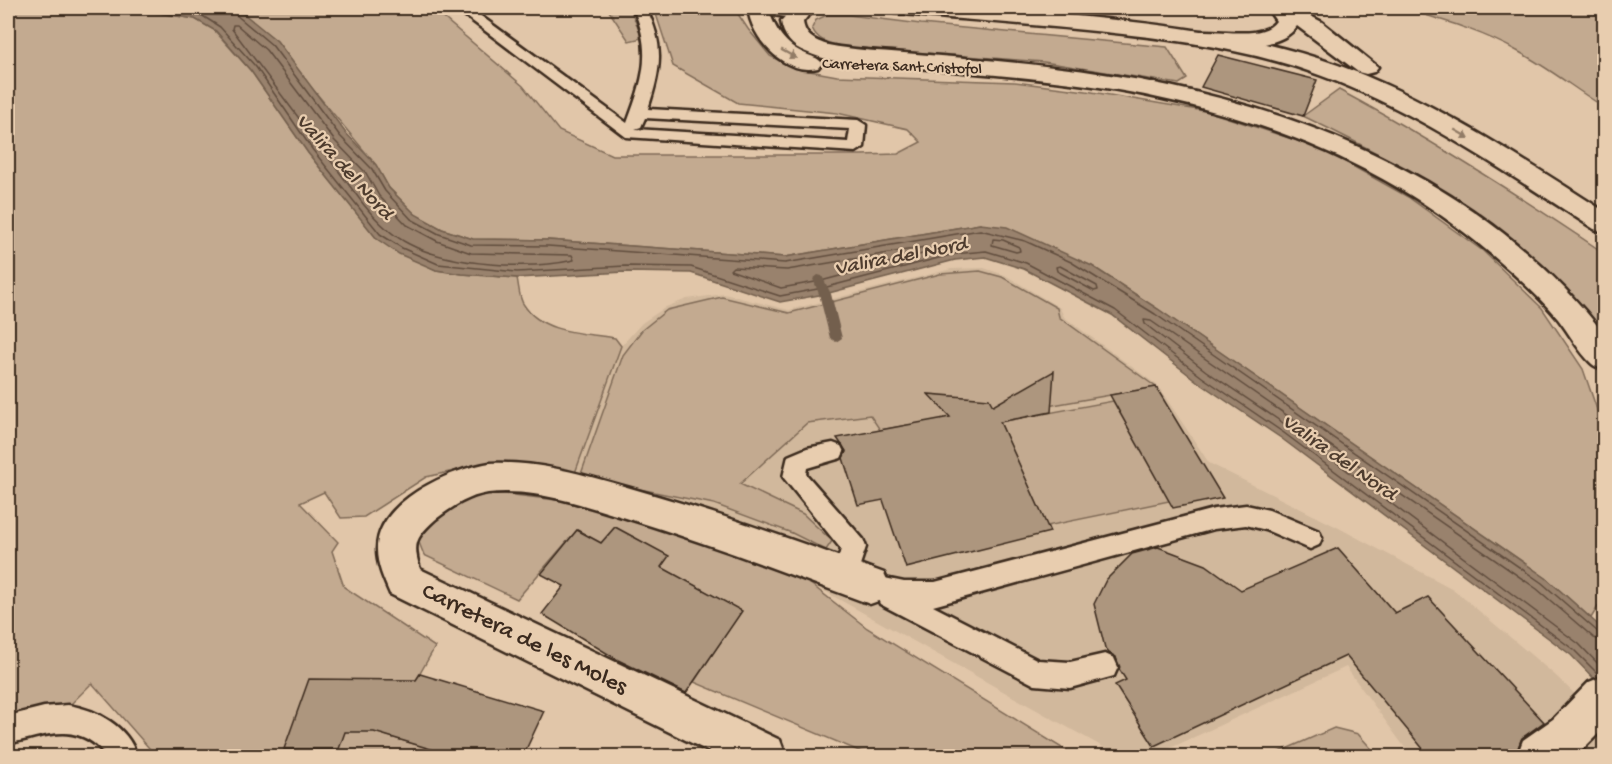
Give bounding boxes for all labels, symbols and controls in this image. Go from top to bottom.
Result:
one-way arrow [781,49,798,59]
street label: Carretera Sant Cristofol [822,56,982,80]
water label: Valira del Nord [289,110,399,228]
one-way arrow [1454,129,1471,139]
water label: Valira del Nord [833,232,972,283]
water label: Valira del Nord [1276,410,1402,509]
street label: Carretera de les Moles [416,578,633,703]

